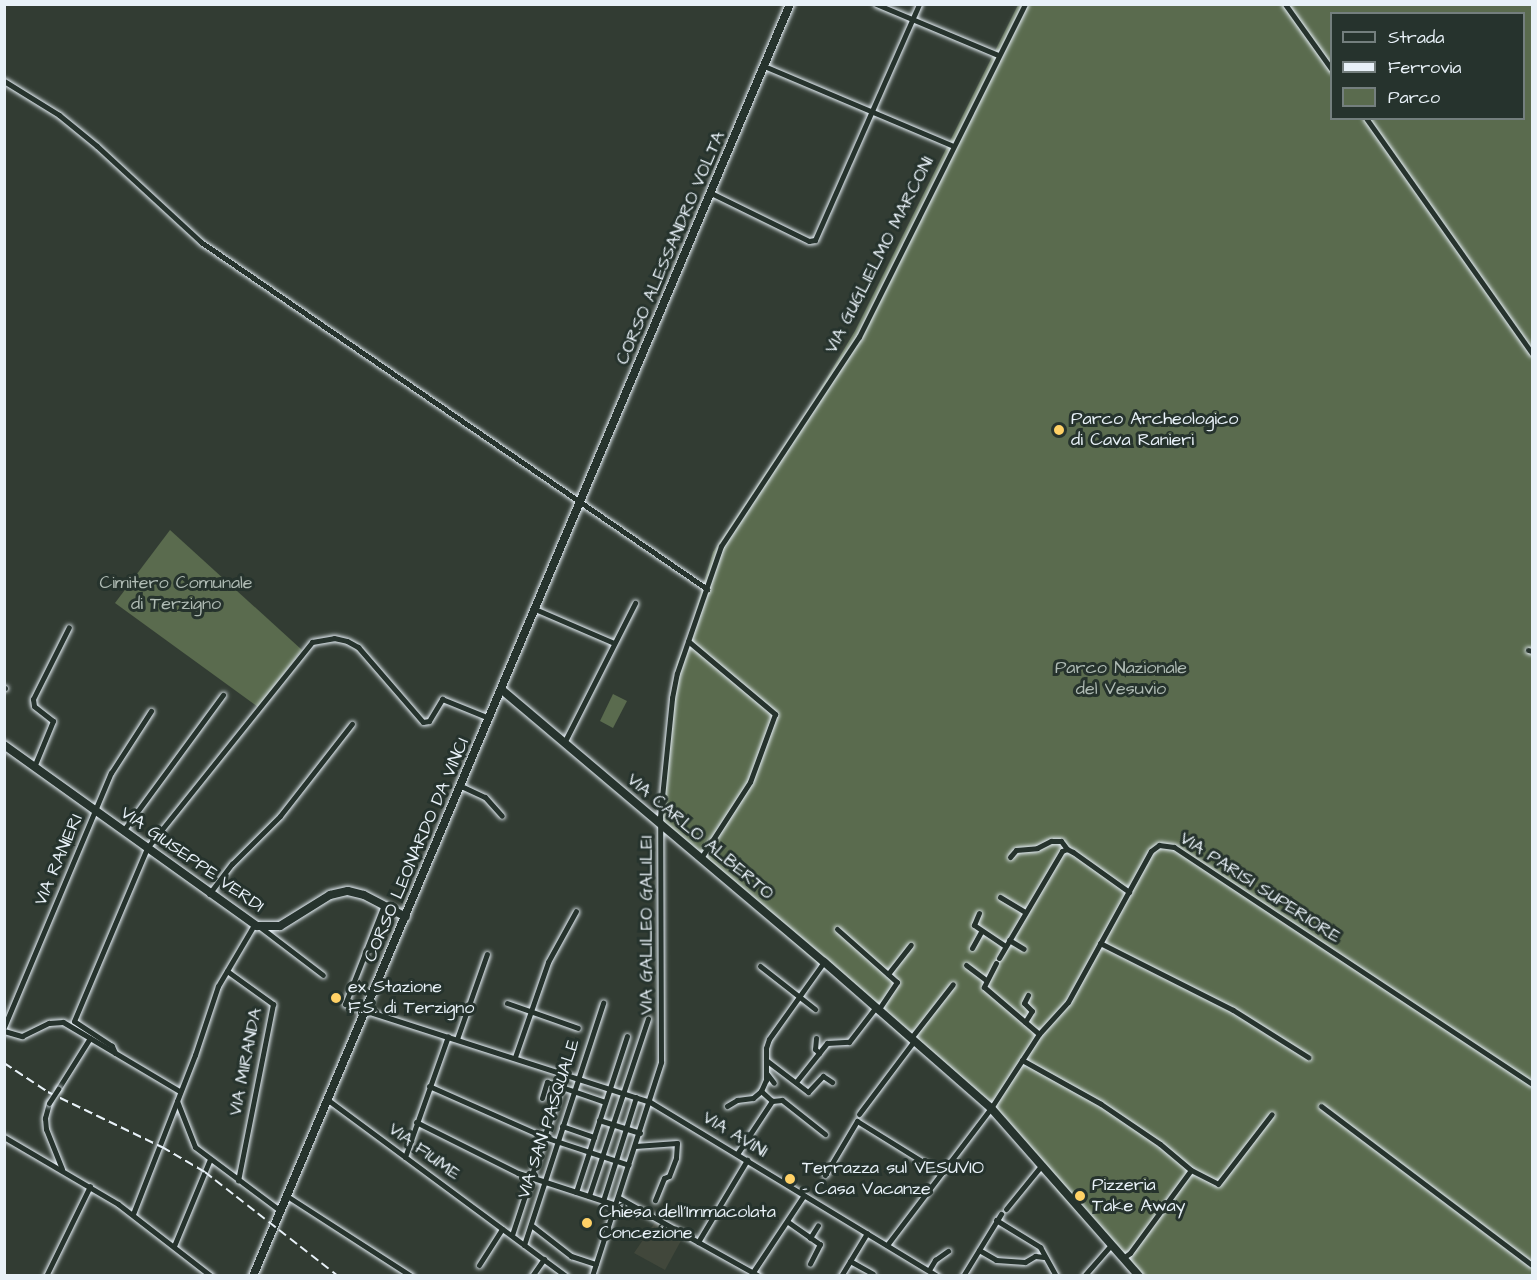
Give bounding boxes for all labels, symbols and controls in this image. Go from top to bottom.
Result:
legend [1330,12,1525,120]
text: Strada [1388,25,1444,50]
text: Ferrovia [1388,55,1461,80]
text: Parco [1388,85,1440,110]
street label: CORSO ALESSANDRO VOLTA [612,128,730,368]
street label: VIA GUGLIELMO MARCONI [821,153,939,357]
place label: Parco Archeologico di Cava Ranieri [1071,409,1238,452]
marker: Parco Archeologico di Cava Ranieri [1052,423,1066,437]
park label: Cimitero Comunale di Terzigno [99,573,253,616]
park label: Parco Nazionale del Vesuvio [1055,658,1187,700]
street label: CORSO LEONARDO DA VINCI [360,735,474,965]
street label: VIA CARLO ALBERTO [622,769,778,905]
street label: VIA GIUSEPPE VERDI [116,802,268,918]
street label: VIA RANIERI [30,811,88,909]
street label: VIA PARISI SUPERIORE [1175,828,1345,948]
street label: VIA GALILEO GALILEI [636,835,658,1015]
place label: ex Stazione F.S. di Terzigno [348,977,474,1020]
marker: ex Stazione F.S. di Terzigno [329,991,343,1005]
street label: VIA MIRANDA [225,1006,267,1118]
street label: VIA SAN PASQUALE [513,1036,585,1202]
street label: VIA AVINI [698,1107,772,1163]
street label: VIA FIUME [384,1119,464,1185]
place label: Terrazza sul VESUVIO - Casa Vacanze [802,1158,984,1200]
marker: Terrazza sul VESUVIO - Casa Vacanze [783,1172,797,1186]
place label: Pizzeria Take Away [1092,1175,1185,1218]
marker: Pizzeria Take Away [1073,1189,1087,1203]
place label: Chiesa dell'Immacolata Concezione [599,1202,776,1244]
marker: Chiesa dell'Immacolata Concezione [580,1216,594,1230]

